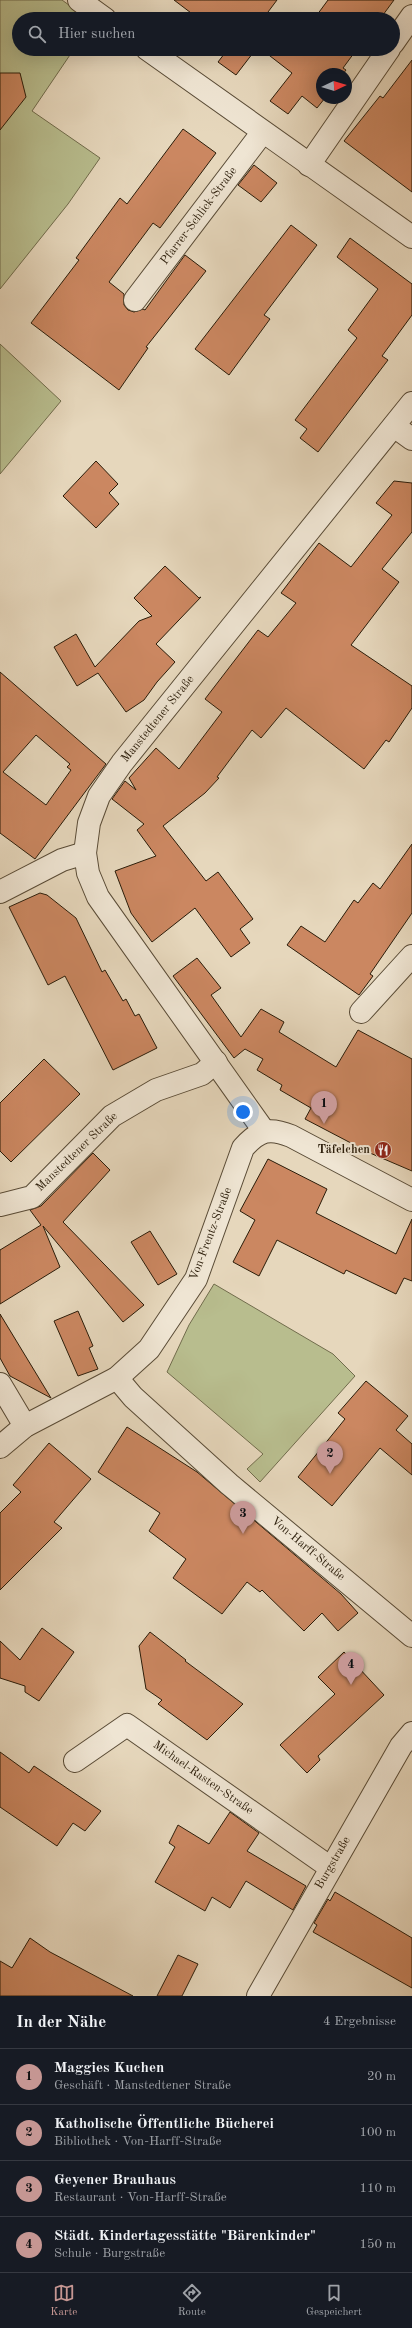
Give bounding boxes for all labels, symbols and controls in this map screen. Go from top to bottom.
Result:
search box [12,12,400,56]
icon: search [26,23,48,45]
text: Hier suchen [58,27,135,42]
north arrow [316,68,352,104]
street label: Pfarrer-Schlick-Straße [158,165,240,267]
street label: Manstedtener Straße [119,673,197,765]
pin: 1 [311,1091,337,1124]
your location [233,1102,253,1122]
street label: Manstedtener Straße [34,1110,120,1194]
restaurant icon: Täfelchen [373,1140,393,1160]
place label: Täfelchen [317,1144,370,1156]
street label: Von-Frentz-Straße [188,1186,234,1282]
pin: 2 [317,1441,343,1474]
pin: 3 [230,1501,256,1534]
street label: Von-Harff-Straße [269,1515,347,1583]
pin: 4 [338,1652,364,1685]
street label: Michael-Rasten-Straße [151,1739,256,1817]
street label: Burgstraße [313,1834,353,1891]
text: In der Nähe [16,2014,106,2031]
text: 4 Ergebnisse [323,2015,396,2028]
text: Maggies Kuchen [54,2061,164,2076]
text: 1 [25,2070,33,2083]
text: 20 m [367,2070,396,2083]
text: Geschäft · Manstedtener Straße [54,2079,231,2092]
text: Katholische Öffentliche Bücherei [54,2117,274,2132]
text: 2 [25,2126,33,2139]
text: 100 m [359,2126,396,2139]
text: Bibliothek · Von-Harff-Straße [54,2135,222,2148]
text: Geyener Brauhaus [54,2173,176,2188]
text: 3 [25,2182,33,2195]
text: 110 m [359,2182,396,2195]
text: Restaurant · Von-Harff-Straße [54,2191,227,2204]
text: Städt. Kindertagesstätte "Bärenkinder" [54,2229,316,2244]
text: 4 [25,2238,33,2251]
text: 150 m [359,2238,396,2251]
text: Schule · Burgstraße [54,2247,165,2260]
tab: Karte [50,2282,77,2320]
tab: Route [178,2282,206,2320]
tab: Gespeichert [306,2282,362,2320]

